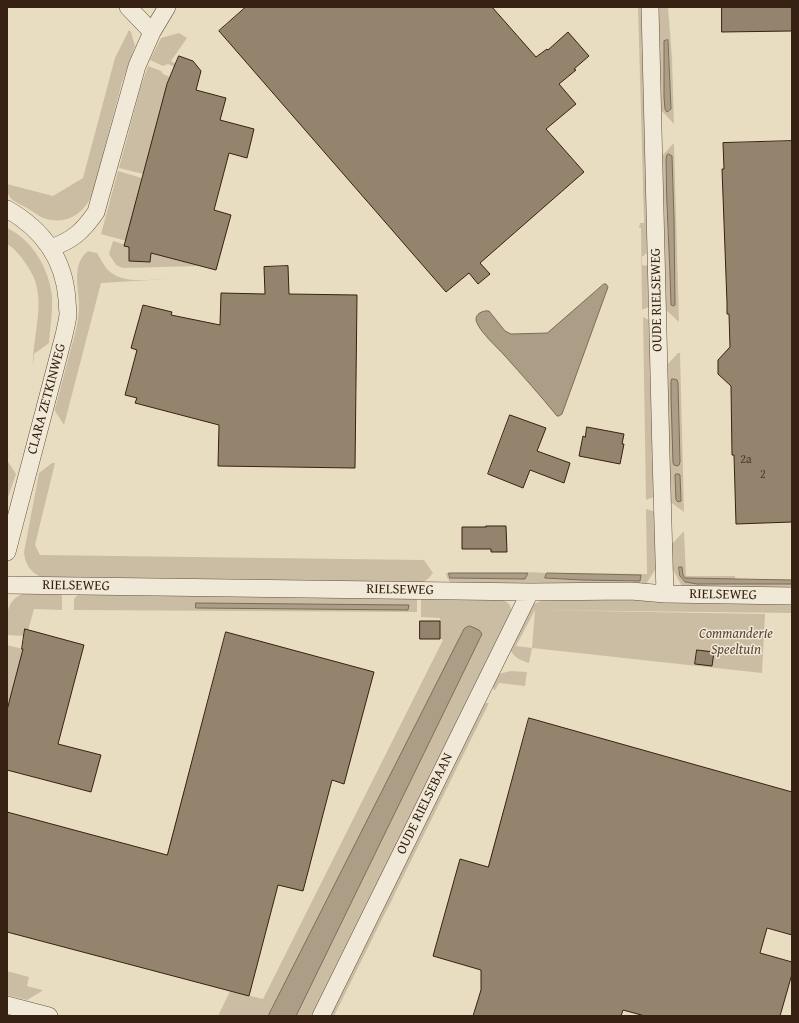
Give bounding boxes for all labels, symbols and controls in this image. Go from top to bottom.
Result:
street label: OUDE RIELSEWEG [648,248,666,352]
street label: CLARA ZETKINWEG [24,342,70,456]
house number: 2a [740,453,752,467]
house number: 2 [760,468,766,482]
street label: RIELSEWEG [42,577,110,595]
street label: RIELSEWEG [366,581,434,599]
street label: RIELSEWEG [689,586,757,604]
park label: Commanderie Speeltuin [699,626,773,658]
street label: OUDE RIELSEBAAN [393,751,457,857]

